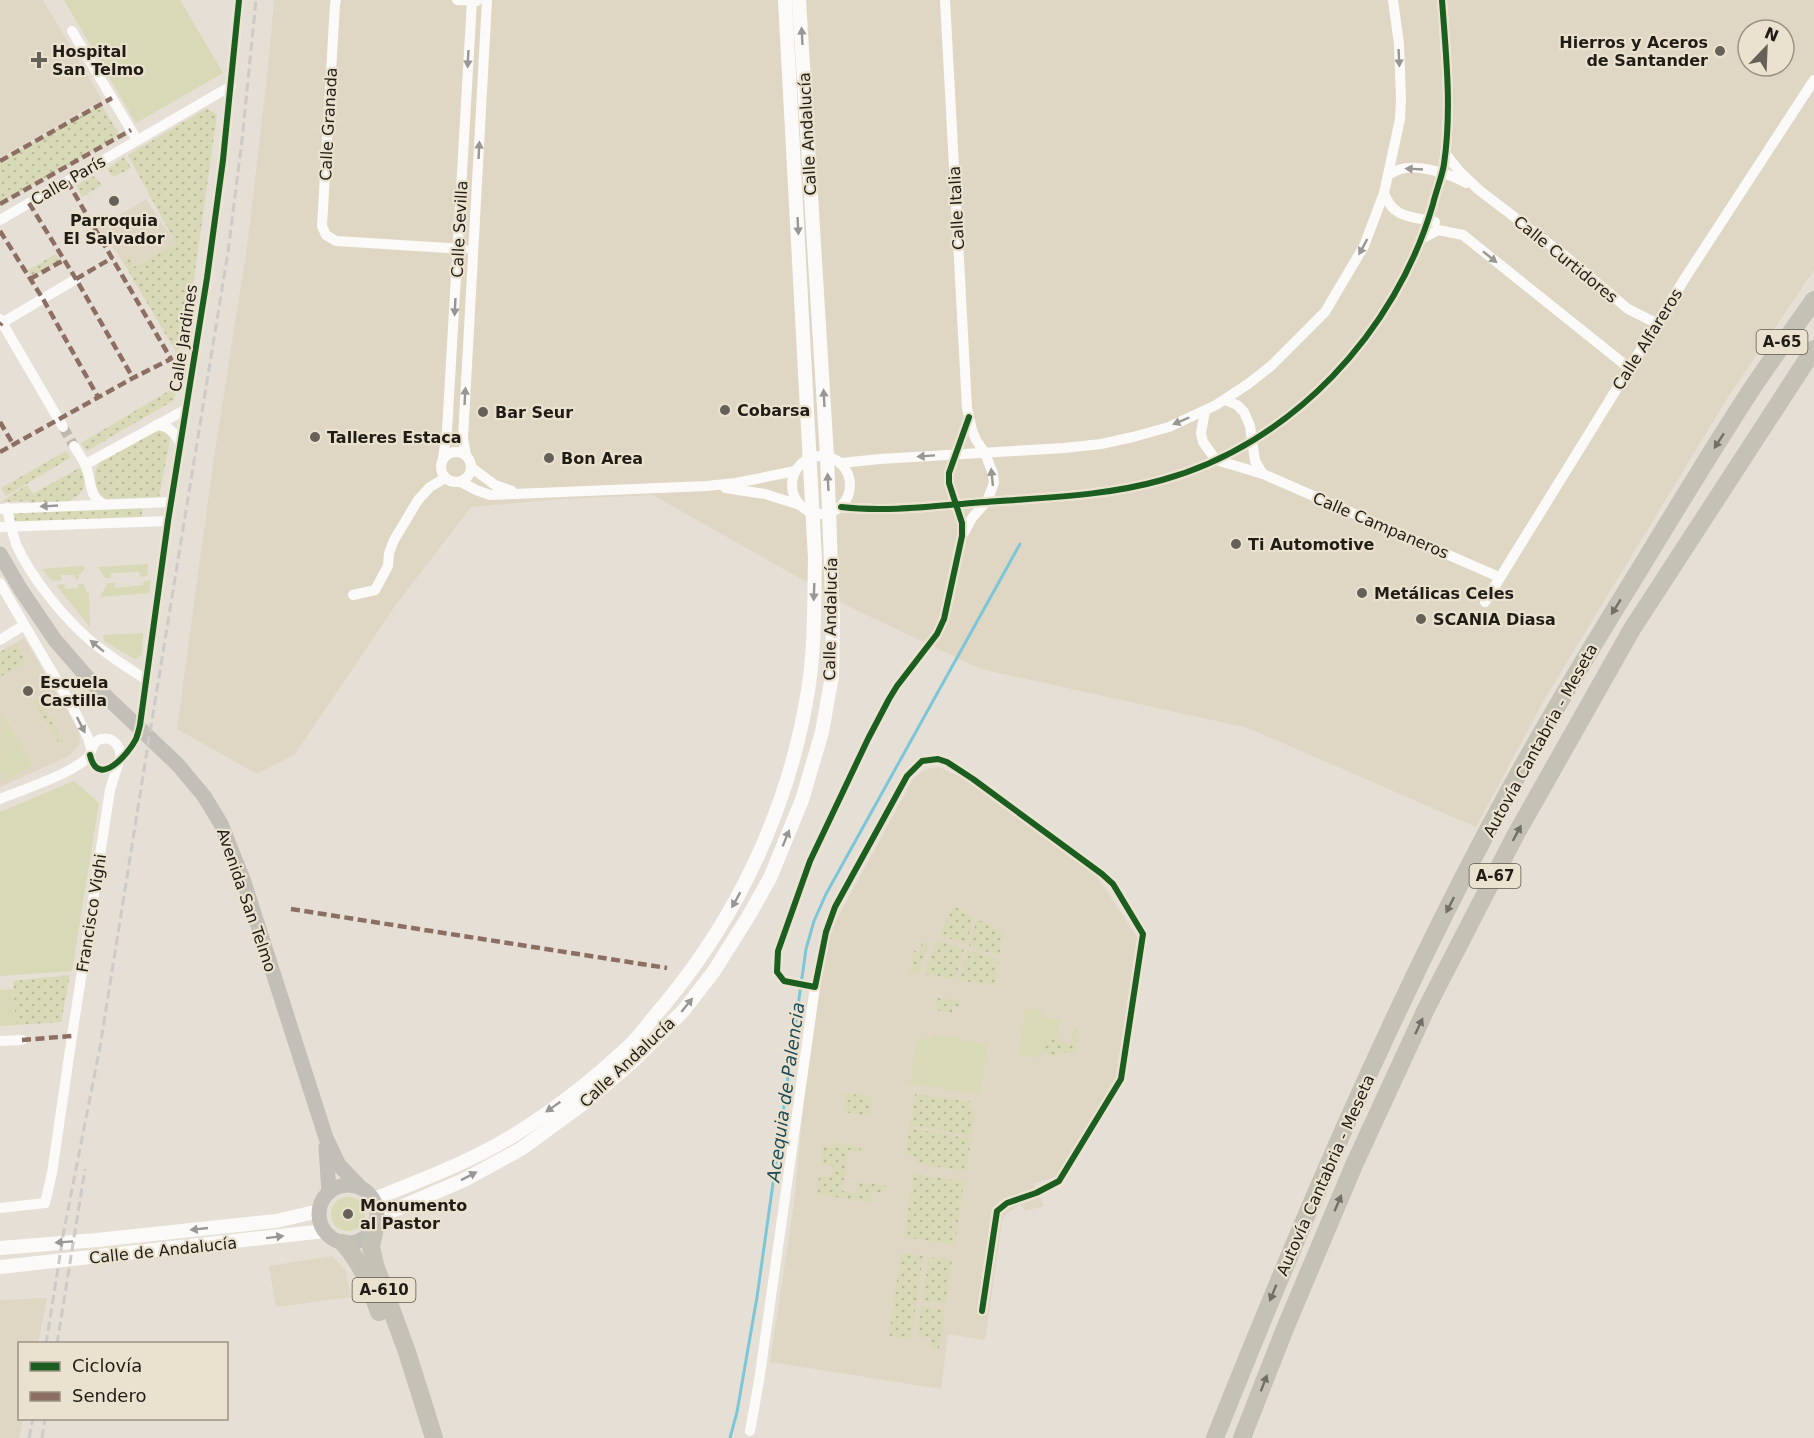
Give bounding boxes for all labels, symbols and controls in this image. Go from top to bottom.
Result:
north arrow [1736,18,1796,78]
text: N [1762,23,1782,46]
one-way arrow [797,26,806,45]
place label: Hierros y Aceros de Santander [1559,33,1708,70]
place label: Hospital San Telmo [52,42,144,79]
marker: Hierros y Aceros de Santander [1713,44,1727,58]
one-way arrow [1395,49,1404,68]
one-way arrow [464,50,473,69]
marker: Hospital San Telmo [30,51,48,69]
street label: Calle Granada [316,67,341,181]
street label: Calle Andalucía [795,72,820,196]
one-way arrow [474,140,483,159]
street label: Calle París [28,151,109,209]
one-way arrow [1405,164,1424,173]
street label: Calle Italia [945,165,968,251]
street label: Calle Sevilla [447,180,472,278]
marker: Parroquia El Salvador [107,194,121,208]
place label: Parroquia El Salvador [63,211,165,248]
street label: Calle Curtidores [1510,212,1621,307]
one-way arrow [793,217,802,236]
one-way arrow [1358,239,1368,256]
one-way arrow [1482,251,1497,263]
street label: Calle Jardines [166,283,201,393]
street label: Calle Alfareros [1609,285,1686,394]
one-way arrow [450,298,459,317]
road number: A-65 [1756,330,1808,354]
one-way arrow [460,387,469,406]
one-way arrow [819,389,828,408]
place label: Cobarsa [737,401,810,420]
place label: Bar Seur [495,403,573,422]
marker: Cobarsa [718,403,732,417]
marker: Bar Seur [476,405,490,419]
one-way arrow [1172,417,1189,426]
place label: Talleres Estaca [327,428,461,447]
marker: Talleres Estaca [308,430,322,444]
one-way arrow [1714,433,1725,449]
place label: Bon Area [561,449,643,468]
marker: Bon Area [542,451,556,465]
one-way arrow [917,451,936,460]
one-way arrow [987,467,997,486]
one-way arrow [824,473,833,492]
street label: Calle Campaneros [1310,488,1452,563]
one-way arrow [40,502,59,511]
place label: Ti Automotive [1248,535,1375,554]
marker: Ti Automotive [1229,537,1243,551]
street label: Calle Andalucía [820,557,841,681]
one-way arrow [810,583,819,602]
place label: Metálicas Celes [1374,584,1514,603]
marker: Metálicas Celes [1355,586,1369,600]
one-way arrow [1611,598,1622,615]
place label: SCANIA Diasa [1433,610,1556,629]
marker: SCANIA Diasa [1414,612,1428,626]
one-way arrow [89,639,105,652]
street label: Autovía Cantabria - Meseta [1479,640,1602,840]
place label: Escuela Castilla [40,673,108,710]
marker: Escuela Castilla [21,684,35,698]
one-way arrow [77,716,86,733]
one-way arrow [1512,825,1522,842]
street label: Avenida San Telmo [213,826,280,975]
one-way arrow [782,829,791,847]
street label: Francisco Vighi [73,853,110,974]
road number: A-67 [1470,864,1520,888]
one-way arrow [731,892,741,909]
one-way arrow [1445,897,1455,914]
one-way arrow [681,997,694,1013]
water label: Acequia de Palencia [762,1001,809,1184]
street label: Calle Andalucía [576,1013,679,1111]
one-way arrow [1414,1017,1423,1034]
street label: Autovía Cantabria - Meseta [1272,1072,1378,1279]
one-way arrow [545,1101,561,1112]
one-way arrow [461,1172,478,1181]
one-way arrow [1334,1194,1343,1212]
place label: Monumento al Pastor [360,1196,467,1233]
marker: Monumento al Pastor [341,1207,355,1221]
one-way arrow [190,1224,209,1234]
one-way arrow [266,1232,285,1241]
street label: Calle de Andalucía [88,1233,238,1268]
one-way arrow [54,1237,73,1247]
road number: A-610 [352,1278,416,1302]
one-way arrow [1268,1284,1278,1302]
legend [18,1342,228,1420]
text: Ciclovía [72,1355,142,1376]
one-way arrow [1259,1374,1269,1392]
text: Sendero [72,1385,146,1406]

